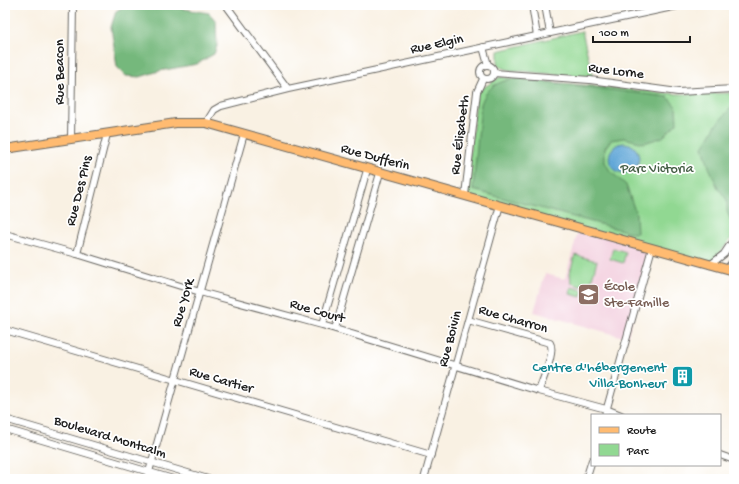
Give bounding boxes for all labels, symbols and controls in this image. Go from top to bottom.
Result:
scale bar [593,18,690,44]
text: 100 m [598,27,629,41]
street label: Rue Elgin [409,31,465,59]
street label: Rue Beacon [52,39,69,105]
street label: Rue Lorne [587,60,645,84]
street label: Rue Élisabeth [448,94,474,176]
street label: Rue Dufferin [339,141,412,175]
street label: Rue Des Pins [63,153,97,228]
park label: Parc Victoria [620,161,695,178]
street label: Rue York [169,275,199,329]
place label: École Ste-Famille [604,279,670,312]
school or university icon: École Ste-Famille [576,282,602,308]
street label: Rue Court [287,296,348,328]
street label: Rue Charron [476,302,550,338]
street label: Rue Boivin [435,309,467,369]
place label: Centre d'hébergement Villa-Bonheur [533,360,667,393]
building icon: Centre d'hébergement Villa-Bonheur [669,363,695,389]
street label: Rue Cartier [187,364,256,399]
street label: Boulevard Montcalm [51,413,168,463]
legend [591,414,721,466]
text: Route [627,425,657,439]
text: Parc [626,445,650,459]

